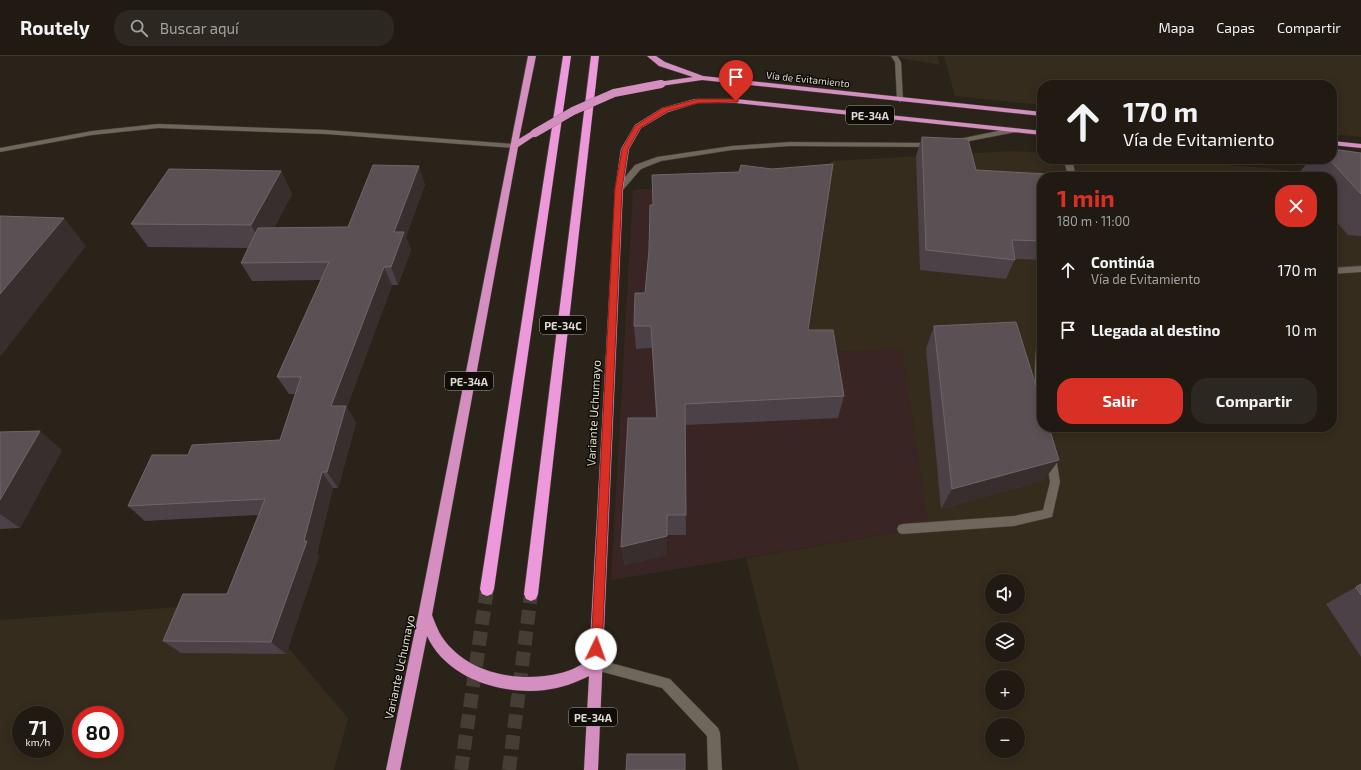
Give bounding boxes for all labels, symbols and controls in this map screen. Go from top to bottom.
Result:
search box [114,10,394,46]
text: Routely [20,16,90,39]
icon: search [128,17,150,39]
text: Buscar aquí [160,19,239,37]
text: Mapa [1159,19,1194,36]
text: Capas [1216,19,1255,36]
text: Compartir [1277,19,1341,36]
pin [719,60,753,101]
icon: arrive [725,66,747,88]
street label: Vía de Evitamiento [765,69,851,89]
text: 170 m [1123,94,1198,128]
icon: ahead [1057,96,1109,148]
road number: PE-34A [846,106,894,124]
text: Vía de Evitamiento [1123,128,1275,150]
text: 1 min [1057,183,1115,212]
button: close [1275,185,1317,227]
text: 180 m · 11:00 [1057,213,1130,229]
text: Continúa [1091,253,1154,271]
icon: ahead [1057,259,1079,281]
text: 170 m [1278,261,1317,279]
text: Vía de Evitamiento [1091,271,1201,287]
road number: PE-34C [540,316,586,334]
icon: arrive [1057,319,1079,341]
text: Llegada al destino [1091,321,1220,339]
text: 10 m [1285,321,1317,339]
street label: Variante Uchumayo [583,359,603,467]
road number: PE-34A [445,372,493,390]
button: Salir [1057,378,1183,424]
button: Compartir [1191,378,1317,424]
map controls [985,574,1025,758]
button: sound [985,574,1025,614]
street label: Variante Uchumayo [381,613,417,721]
button: layers [985,622,1025,662]
position arrow [575,628,617,670]
button: + [985,670,1025,710]
speed limit sign: 80 [72,706,124,758]
road number: PE-34A [569,708,617,726]
text: 71 [28,715,48,739]
button: − [985,718,1025,758]
text: km/h [26,736,50,748]

